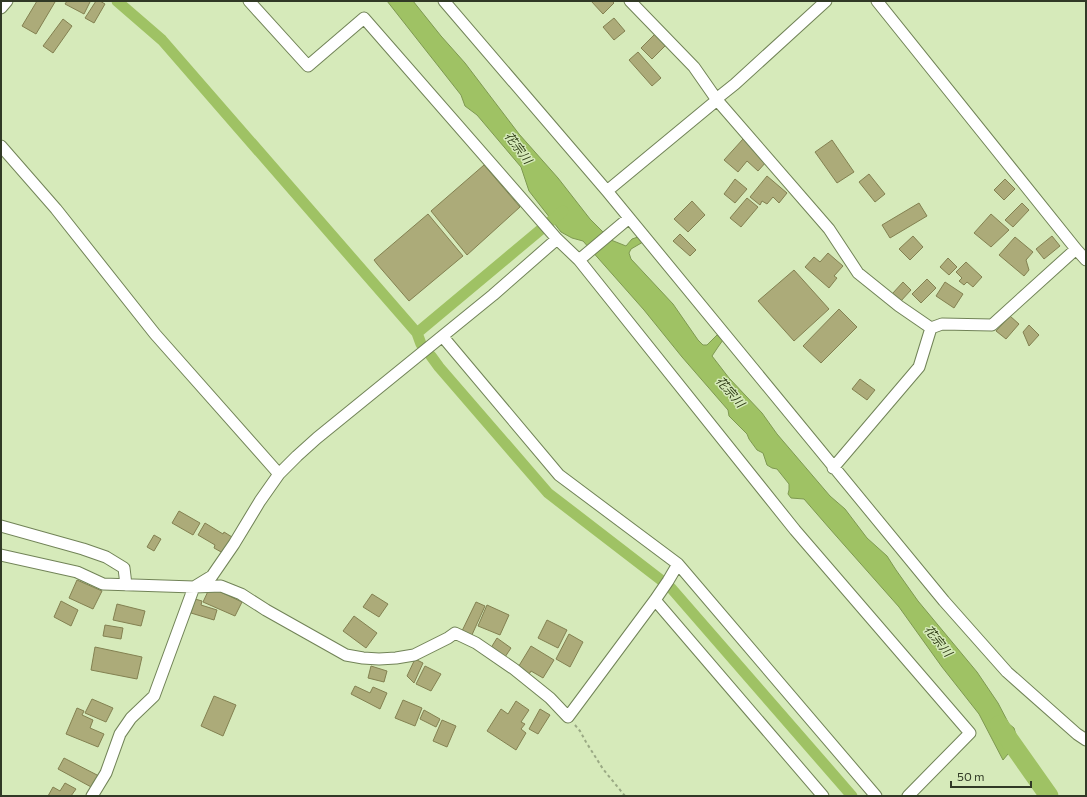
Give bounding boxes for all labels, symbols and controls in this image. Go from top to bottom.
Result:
water label: 花宗川 [502,129,536,168]
water label: 花宗川 [714,373,749,411]
water label: 花宗川 [922,622,957,660]
scale bar [951,763,1031,789]
text: 50 m [957,769,985,783]

